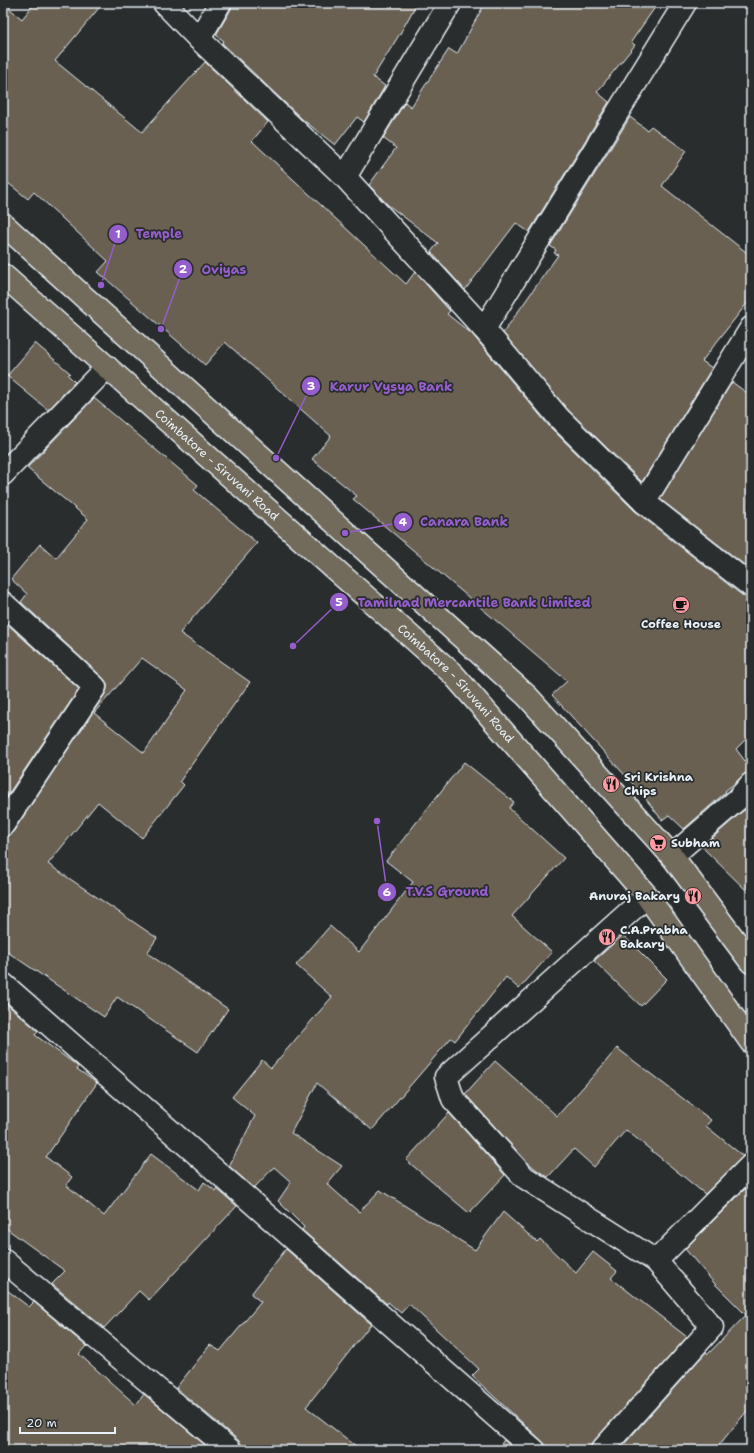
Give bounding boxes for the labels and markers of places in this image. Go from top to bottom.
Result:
callout: Temple [108,221,191,246]
callout: Oviyas [173,257,254,282]
callout: Karur Vysya Bank [301,374,460,399]
callout: Canara Bank [393,509,516,534]
callout: Tamilnad Mercantile Bank Limited [329,590,599,615]
cafe icon: Coffee House [671,595,691,615]
place label: Coffee House [641,616,721,632]
place label: Sri Krishna Chips [624,769,694,799]
restaurant icon: Sri Krishna Chips [601,774,621,794]
supermarket icon: Subham [648,833,668,853]
place label: Subham [671,835,720,851]
callout: T.V.S Ground [377,879,496,904]
restaurant icon: Anuraj Bakary [683,886,703,906]
place label: Anuraj Bakary [589,888,680,904]
place label: C.A.Prabha Bakary [620,922,689,952]
restaurant icon: C.A.Prabha Bakary [597,927,617,947]

